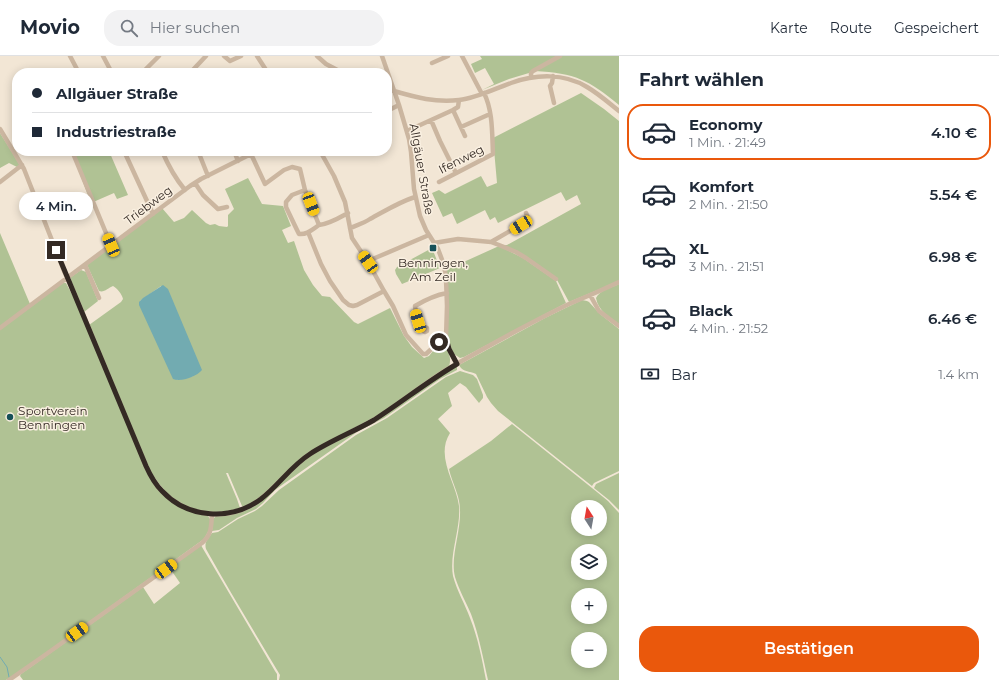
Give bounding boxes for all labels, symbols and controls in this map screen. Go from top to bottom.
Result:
search box [104,10,384,46]
text: Movio [20,16,80,39]
icon: search [118,17,140,39]
text: Hier suchen [150,18,240,37]
text: Karte [770,19,808,37]
text: Route [830,19,872,37]
text: Gespeichert [894,19,979,37]
text: Fahrt wählen [639,69,764,91]
text: Allgäuer Straße [56,84,178,103]
icon: car [641,114,677,150]
text: Economy [689,115,762,134]
text: Industriestraße [56,122,176,141]
street label: Allgäuer Straße [407,122,437,216]
text: 4.10 € [931,123,977,142]
text: 1 Min. · 21:49 [689,134,766,150]
street label: Ifenweg [436,141,486,177]
icon: car [641,176,677,212]
text: Komfort [689,177,754,196]
street label: Triebweg [121,182,175,228]
text: 5.54 € [929,185,977,204]
car [301,191,321,217]
callout: 4 Min. [19,192,93,220]
text: 2 Min. · 21:50 [689,196,768,212]
text: 4 Min. [36,198,76,214]
car [508,214,534,236]
car [101,232,121,258]
icon: car [641,238,677,274]
text: XL [689,239,708,258]
route end [47,241,65,259]
marker: Benningen, Am Zeil [428,243,438,253]
text: 6.98 € [928,247,977,266]
car [356,249,380,275]
place label: Benningen, Am Zeil [398,255,468,284]
text: 3 Min. · 21:51 [689,258,764,274]
icon: car [641,300,677,336]
text: Black [689,301,733,320]
car [409,308,427,334]
text: 6.46 € [928,309,977,328]
text: 4 Min. · 21:52 [689,320,768,336]
route start [430,333,448,351]
icon: cash [639,363,661,385]
text: Bar [671,365,697,384]
text: 1.4 km [938,366,979,382]
place label: Sportverein Benningen [18,403,88,432]
marker: Sportverein Benningen [5,412,15,422]
north arrow [571,500,607,536]
map controls [571,500,607,668]
button: layers [571,544,607,580]
car [153,557,179,581]
button: + [571,588,607,624]
car [64,620,90,644]
button: Bestätigen [639,626,979,672]
button: − [571,632,607,668]

